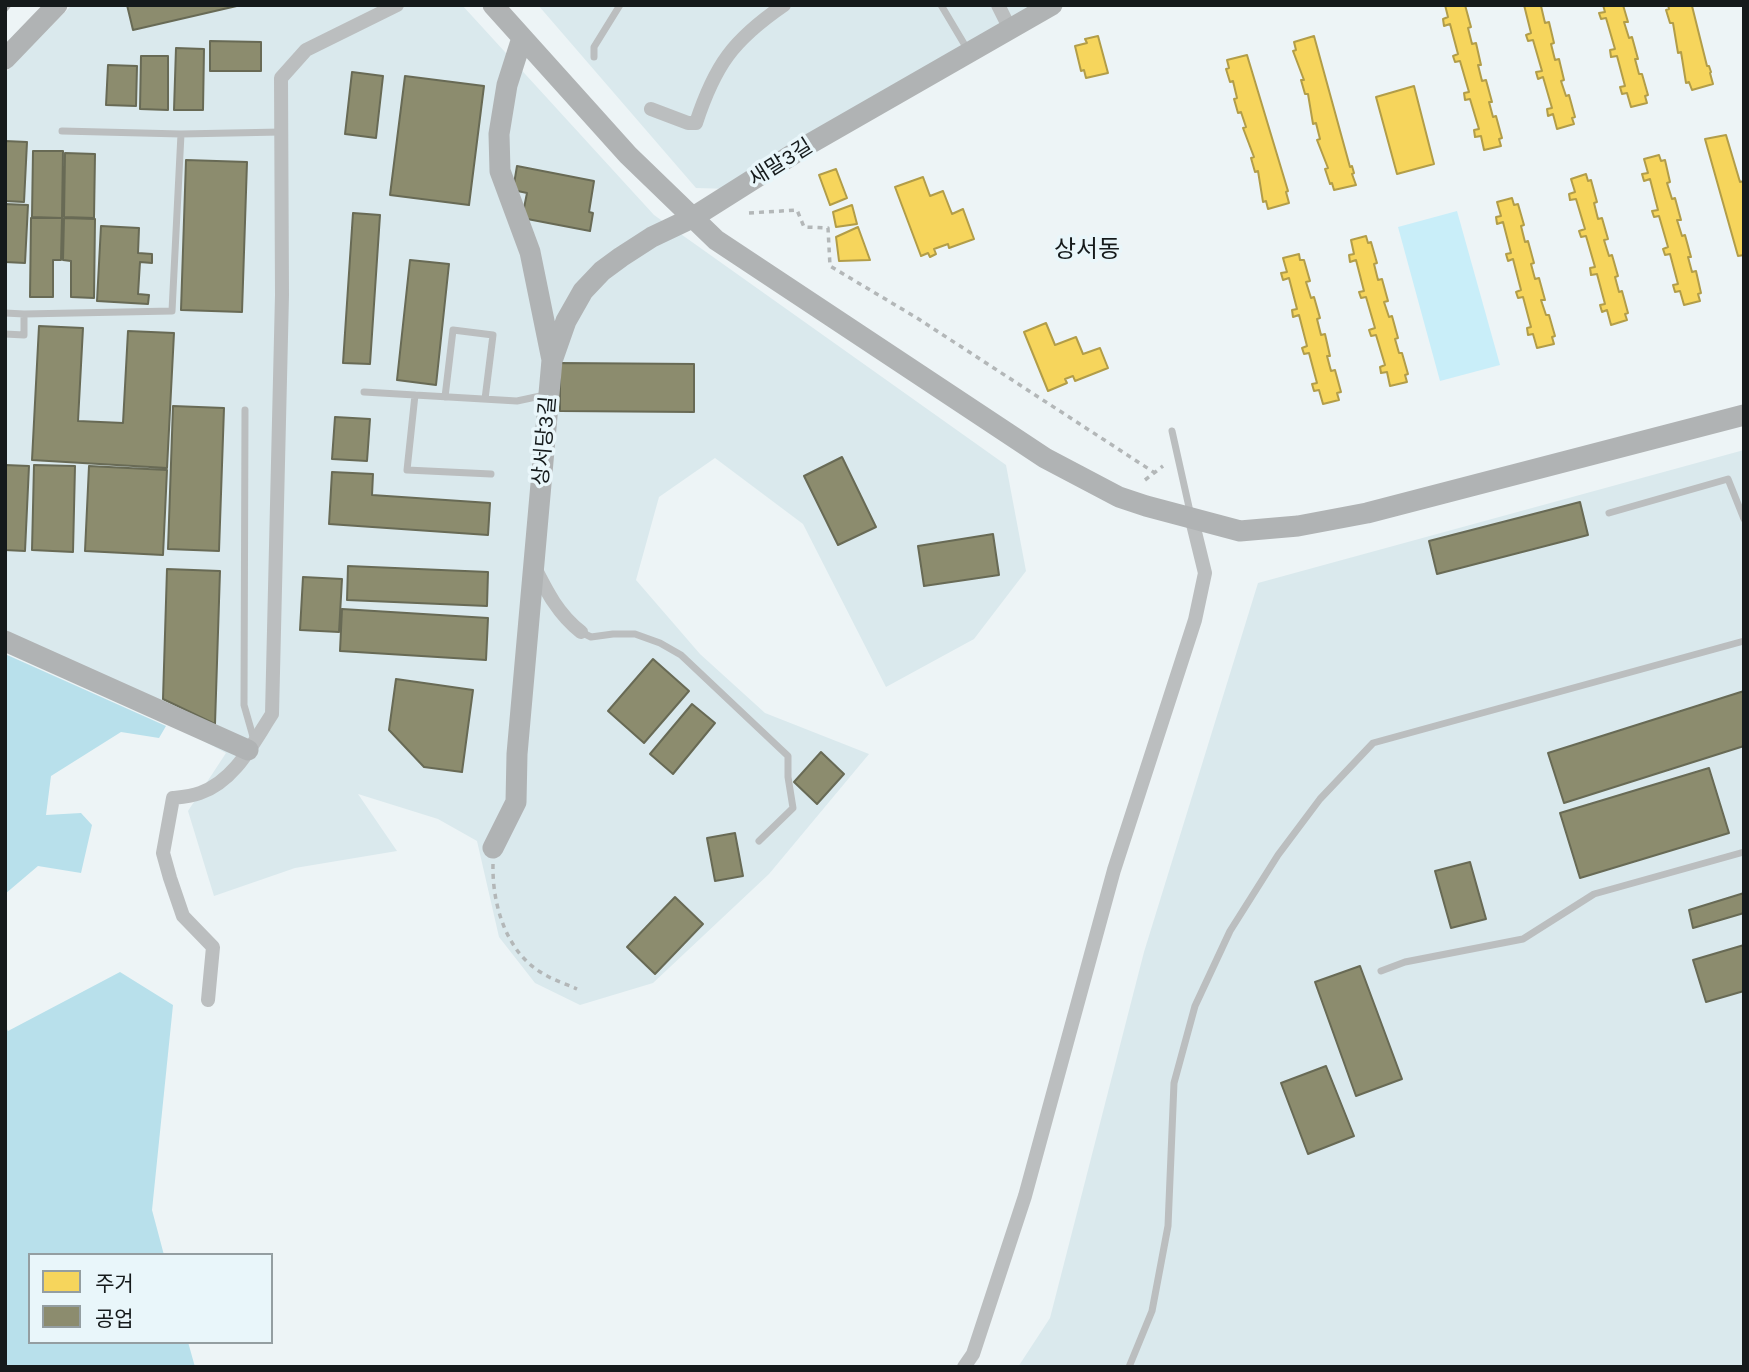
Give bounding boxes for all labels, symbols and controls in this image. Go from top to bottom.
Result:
street label: 새말3길 [744,134,818,192]
district label: 상서동 [1054,236,1120,264]
street label: 상서당3길 [529,395,561,487]
legend [28,1253,273,1344]
text: 주거 [95,1272,134,1296]
text: 공업 [95,1307,134,1331]

